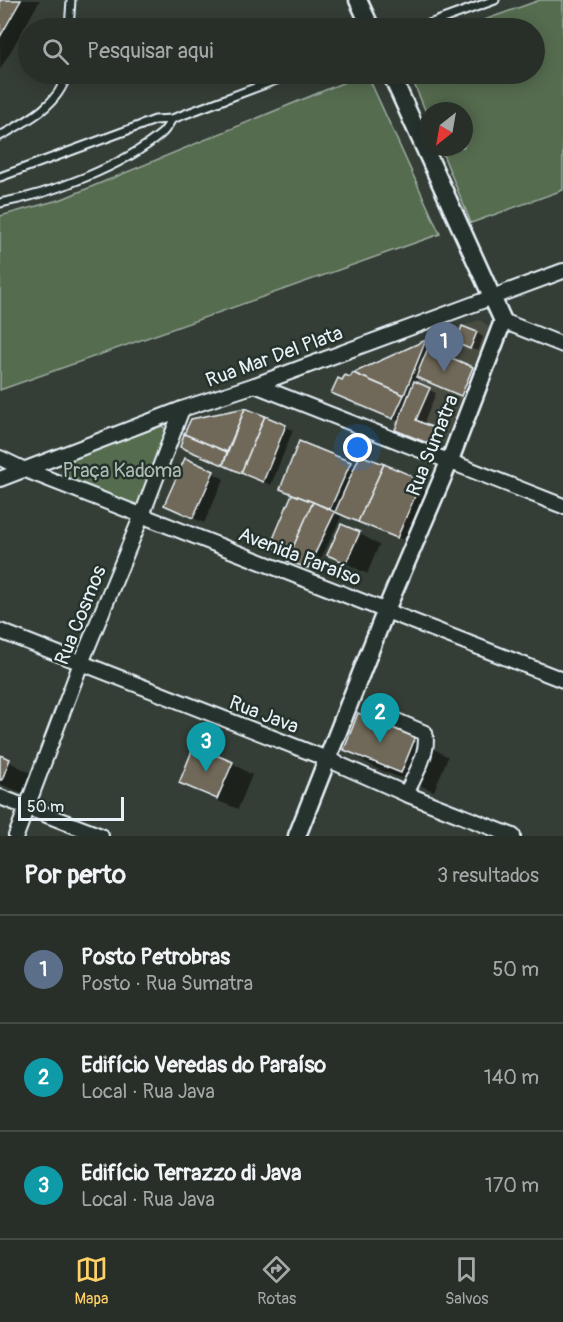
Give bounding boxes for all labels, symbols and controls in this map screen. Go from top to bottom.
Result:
search box [18,18,545,84]
icon: search [39,35,72,68]
text: Pesquisar aqui [87,37,213,65]
north arrow [419,102,473,156]
street label: Rua Mar Del Plata [202,320,346,393]
pin: 1 [424,322,464,372]
street label: Rua Sumatra [401,391,464,500]
your location [343,433,372,462]
park label: Praça Kadoma [62,458,182,483]
street label: Avenida Paraíso [235,522,365,591]
street label: Rua Cosmos [49,562,112,668]
street label: Rua Java [226,690,302,739]
pin: 2 [360,694,400,743]
pin: 3 [186,722,226,772]
scale bar [18,794,124,822]
text: 50 m [27,797,64,817]
text: Por perto [24,859,126,891]
text: 3 resultados [437,863,539,888]
text: Posto Petrobras [81,943,230,971]
text: 1 [40,957,47,982]
text: 50 m [492,957,539,982]
text: Posto · Rua Sumatra [81,971,253,996]
text: Edifício Veredas do Paraíso [81,1051,326,1079]
text: 2 [38,1065,49,1090]
text: 140 m [484,1065,539,1090]
text: Local · Rua Java [81,1079,215,1104]
text: Edifício Terrazzo di Java [81,1159,301,1187]
text: 3 [38,1173,49,1198]
text: 170 m [485,1173,539,1198]
text: Local · Rua Java [81,1187,215,1212]
tab: Mapa [74,1253,108,1309]
tab: Rotas [257,1253,296,1309]
tab: Salvos [445,1253,489,1309]

